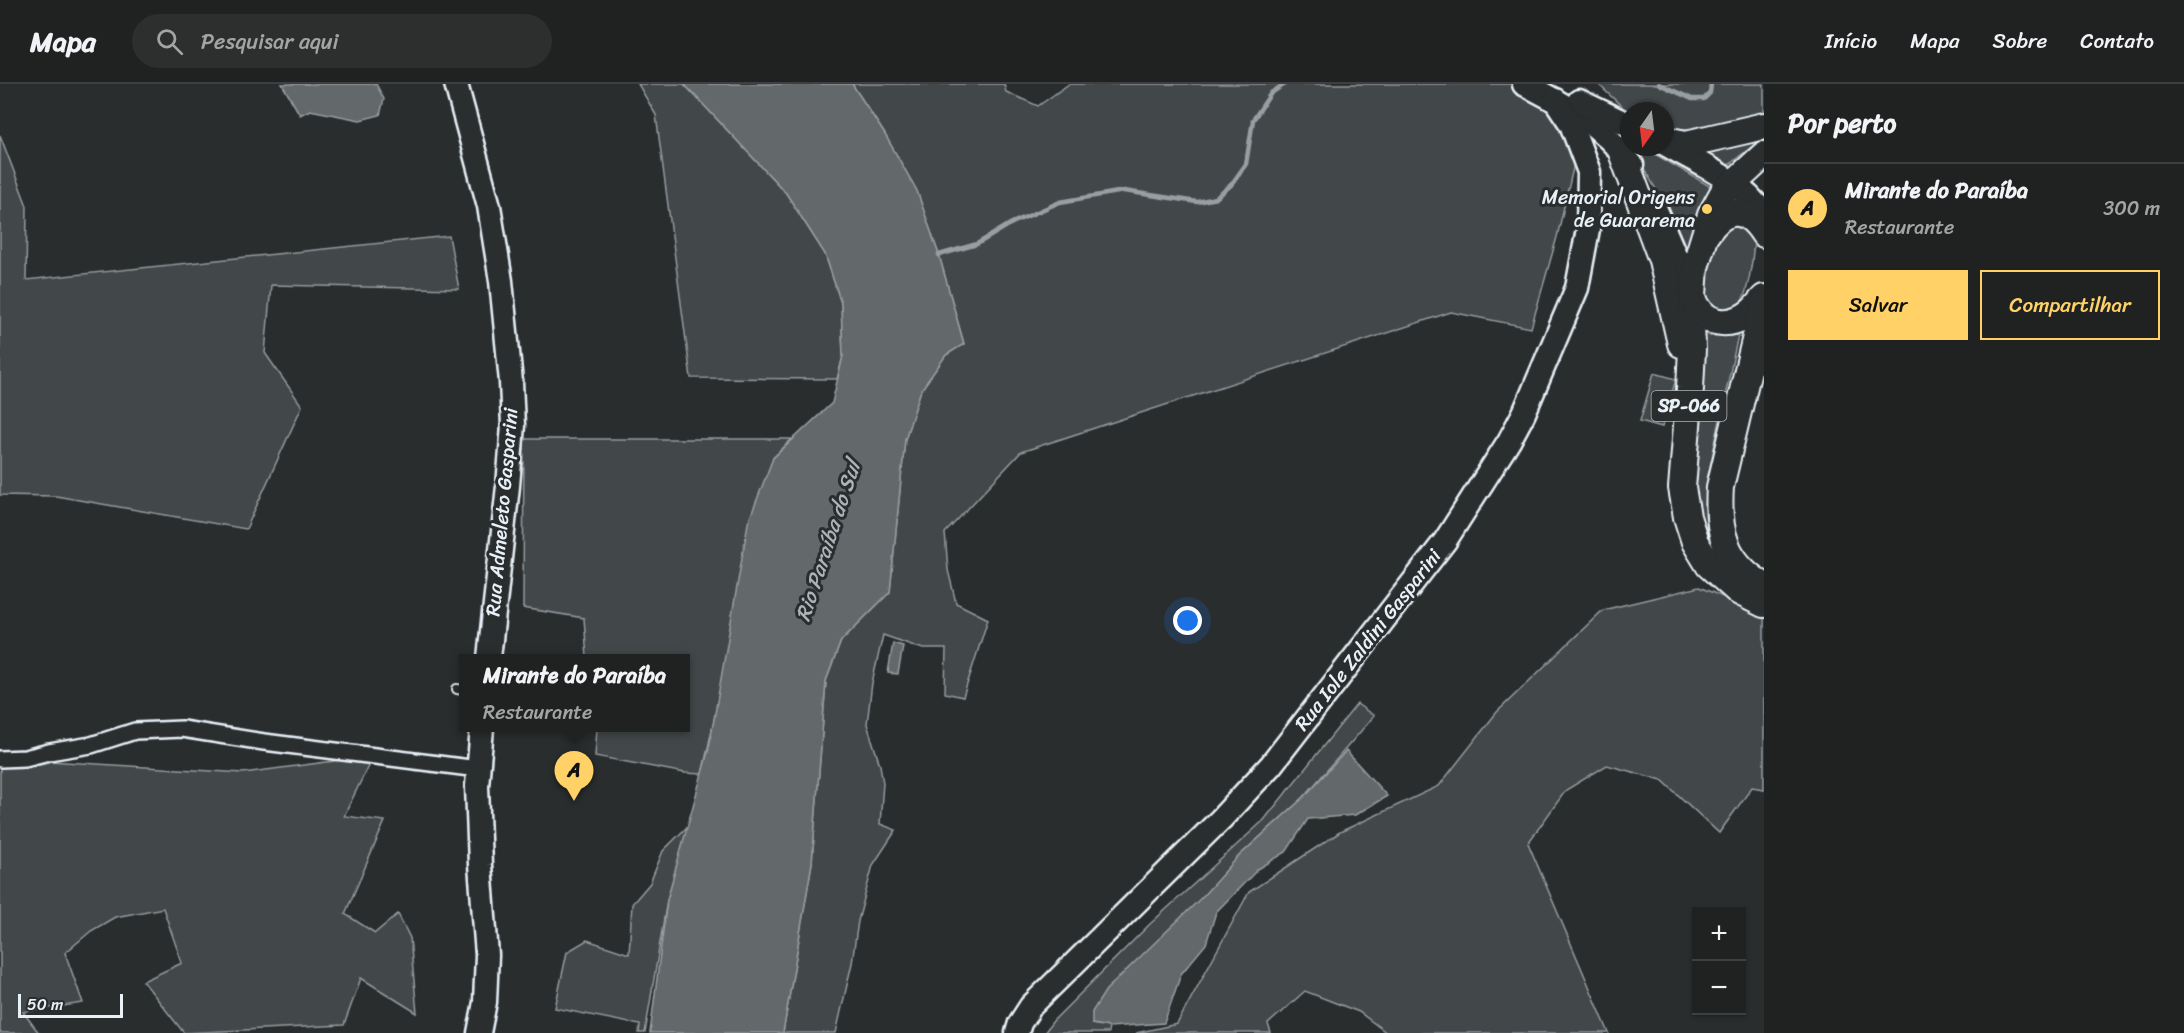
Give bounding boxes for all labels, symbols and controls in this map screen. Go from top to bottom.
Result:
search box [132,14,552,68]
text: Mapa [30,17,96,66]
text: Pesquisar aqui [201,22,339,61]
text: Início [1825,22,1877,60]
text: Mapa [1910,22,1960,60]
text: Sobre [1993,22,2047,60]
text: Contato [2080,22,2154,60]
icon: search [153,25,186,58]
text: Por perto [1788,100,1896,146]
north arrow [1620,102,1674,156]
text: Mirante do Paraíba [1845,171,2028,210]
place label: Memorial Origens de Guararema [1542,180,1696,238]
text: A [1801,191,1814,226]
text: 300 m [2103,191,2160,226]
marker: Memorial Origens de Guararema [1700,202,1714,216]
text: Restaurante [1845,210,1954,245]
button: Salvar [1788,270,1968,340]
button: Compartilhar [1980,270,2160,340]
road number: SP-066 [1652,391,1726,421]
street label: Rua Admeleto Gasparini [475,406,529,618]
water label: Rio Paraíba do Sul [784,451,873,626]
street label: Rua Iole Zaldini Gasparini [1285,540,1452,739]
your location [1173,606,1202,635]
popup [459,654,690,732]
text: Mirante do Paraíba [483,656,666,695]
text: Restaurante [483,695,592,730]
pin: A [554,752,594,801]
map controls [1692,907,1746,1015]
button: + [1692,907,1746,961]
button: − [1692,961,1746,1015]
text: 50 m [27,990,63,1019]
scale bar [18,991,123,1018]

